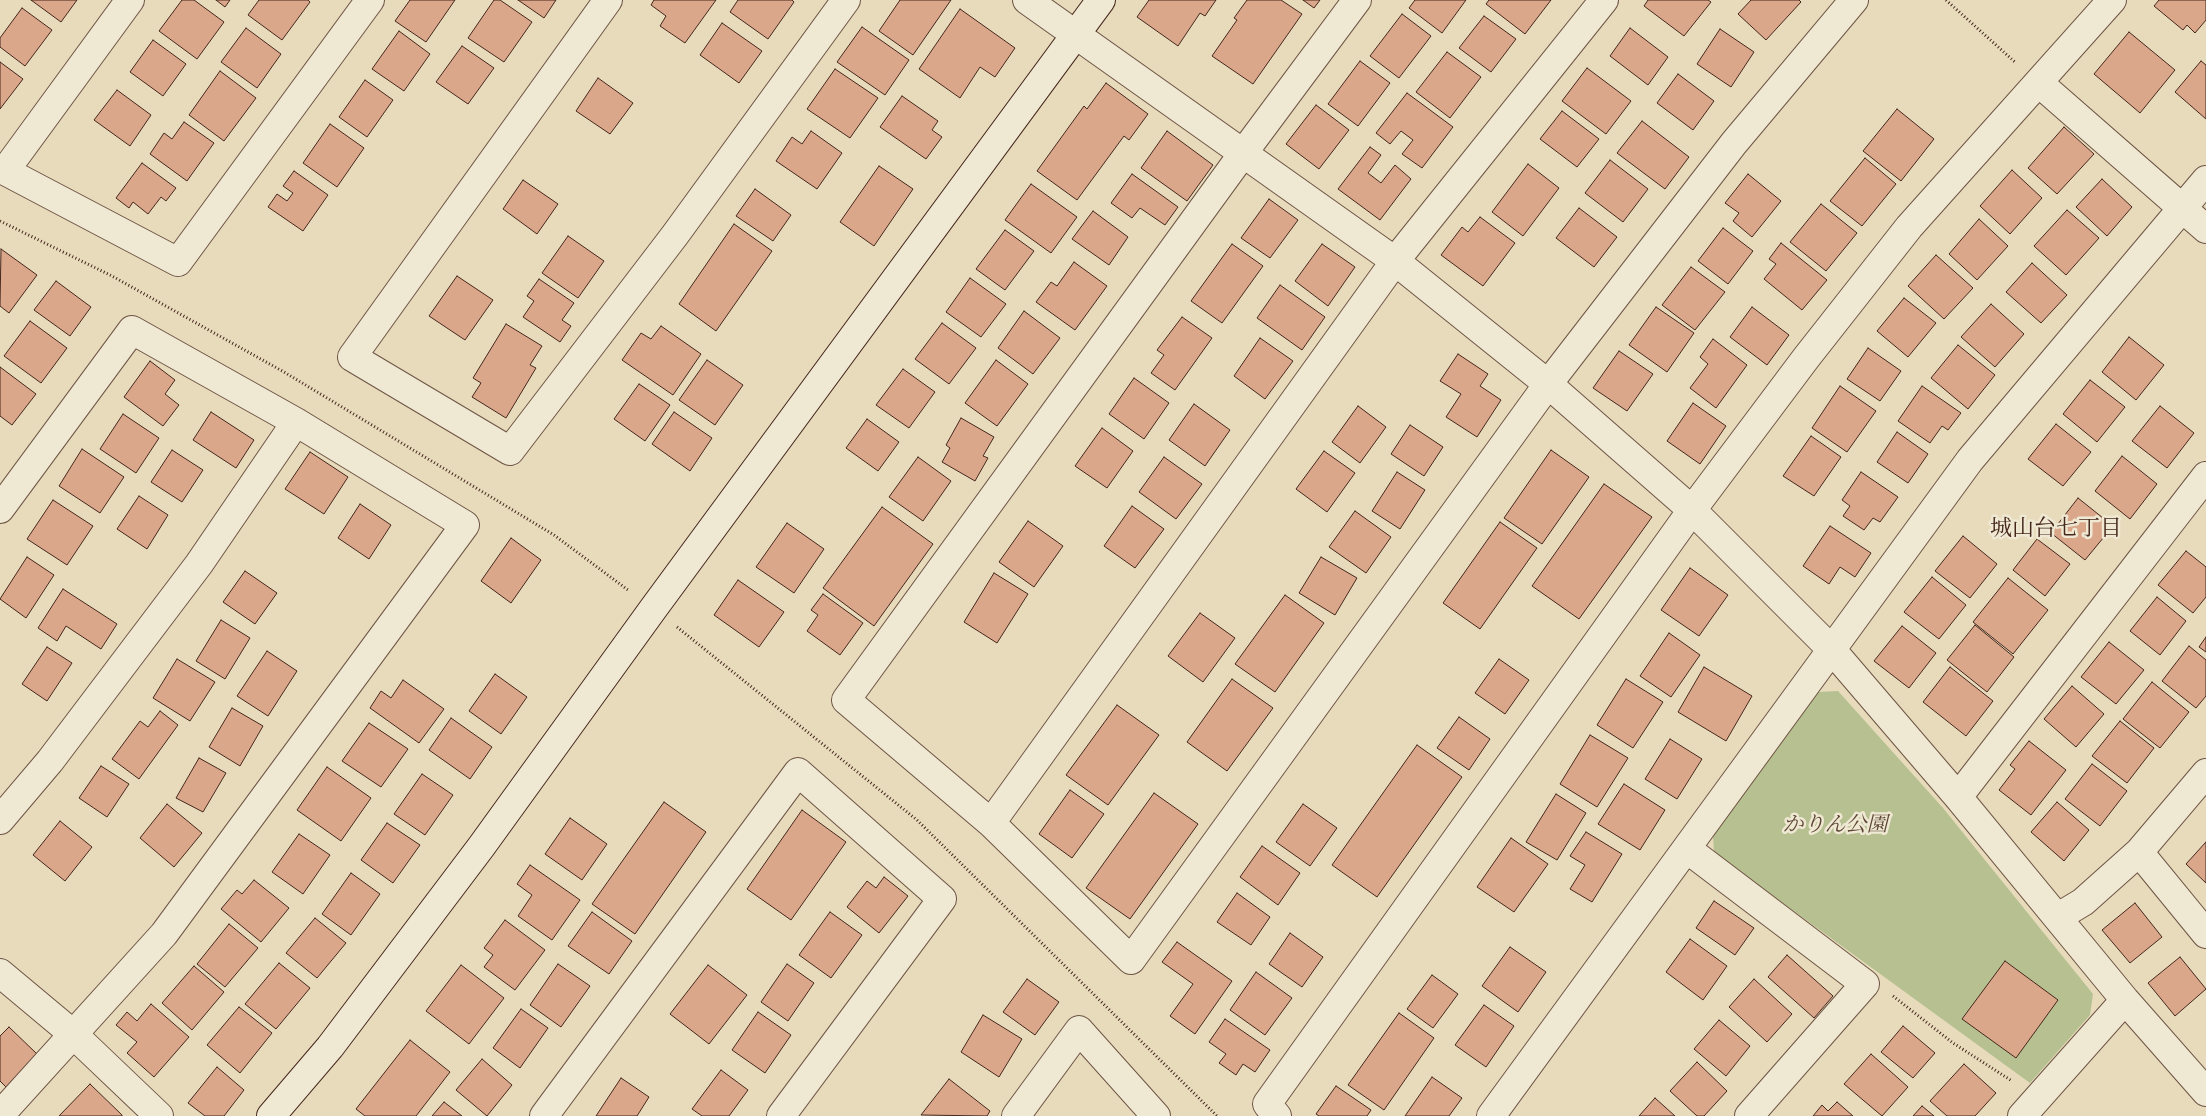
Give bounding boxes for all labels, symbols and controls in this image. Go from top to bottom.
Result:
district label: 城山台七丁目 [1990,518,2122,544]
park label: かりん公園 [1783,814,1887,840]

